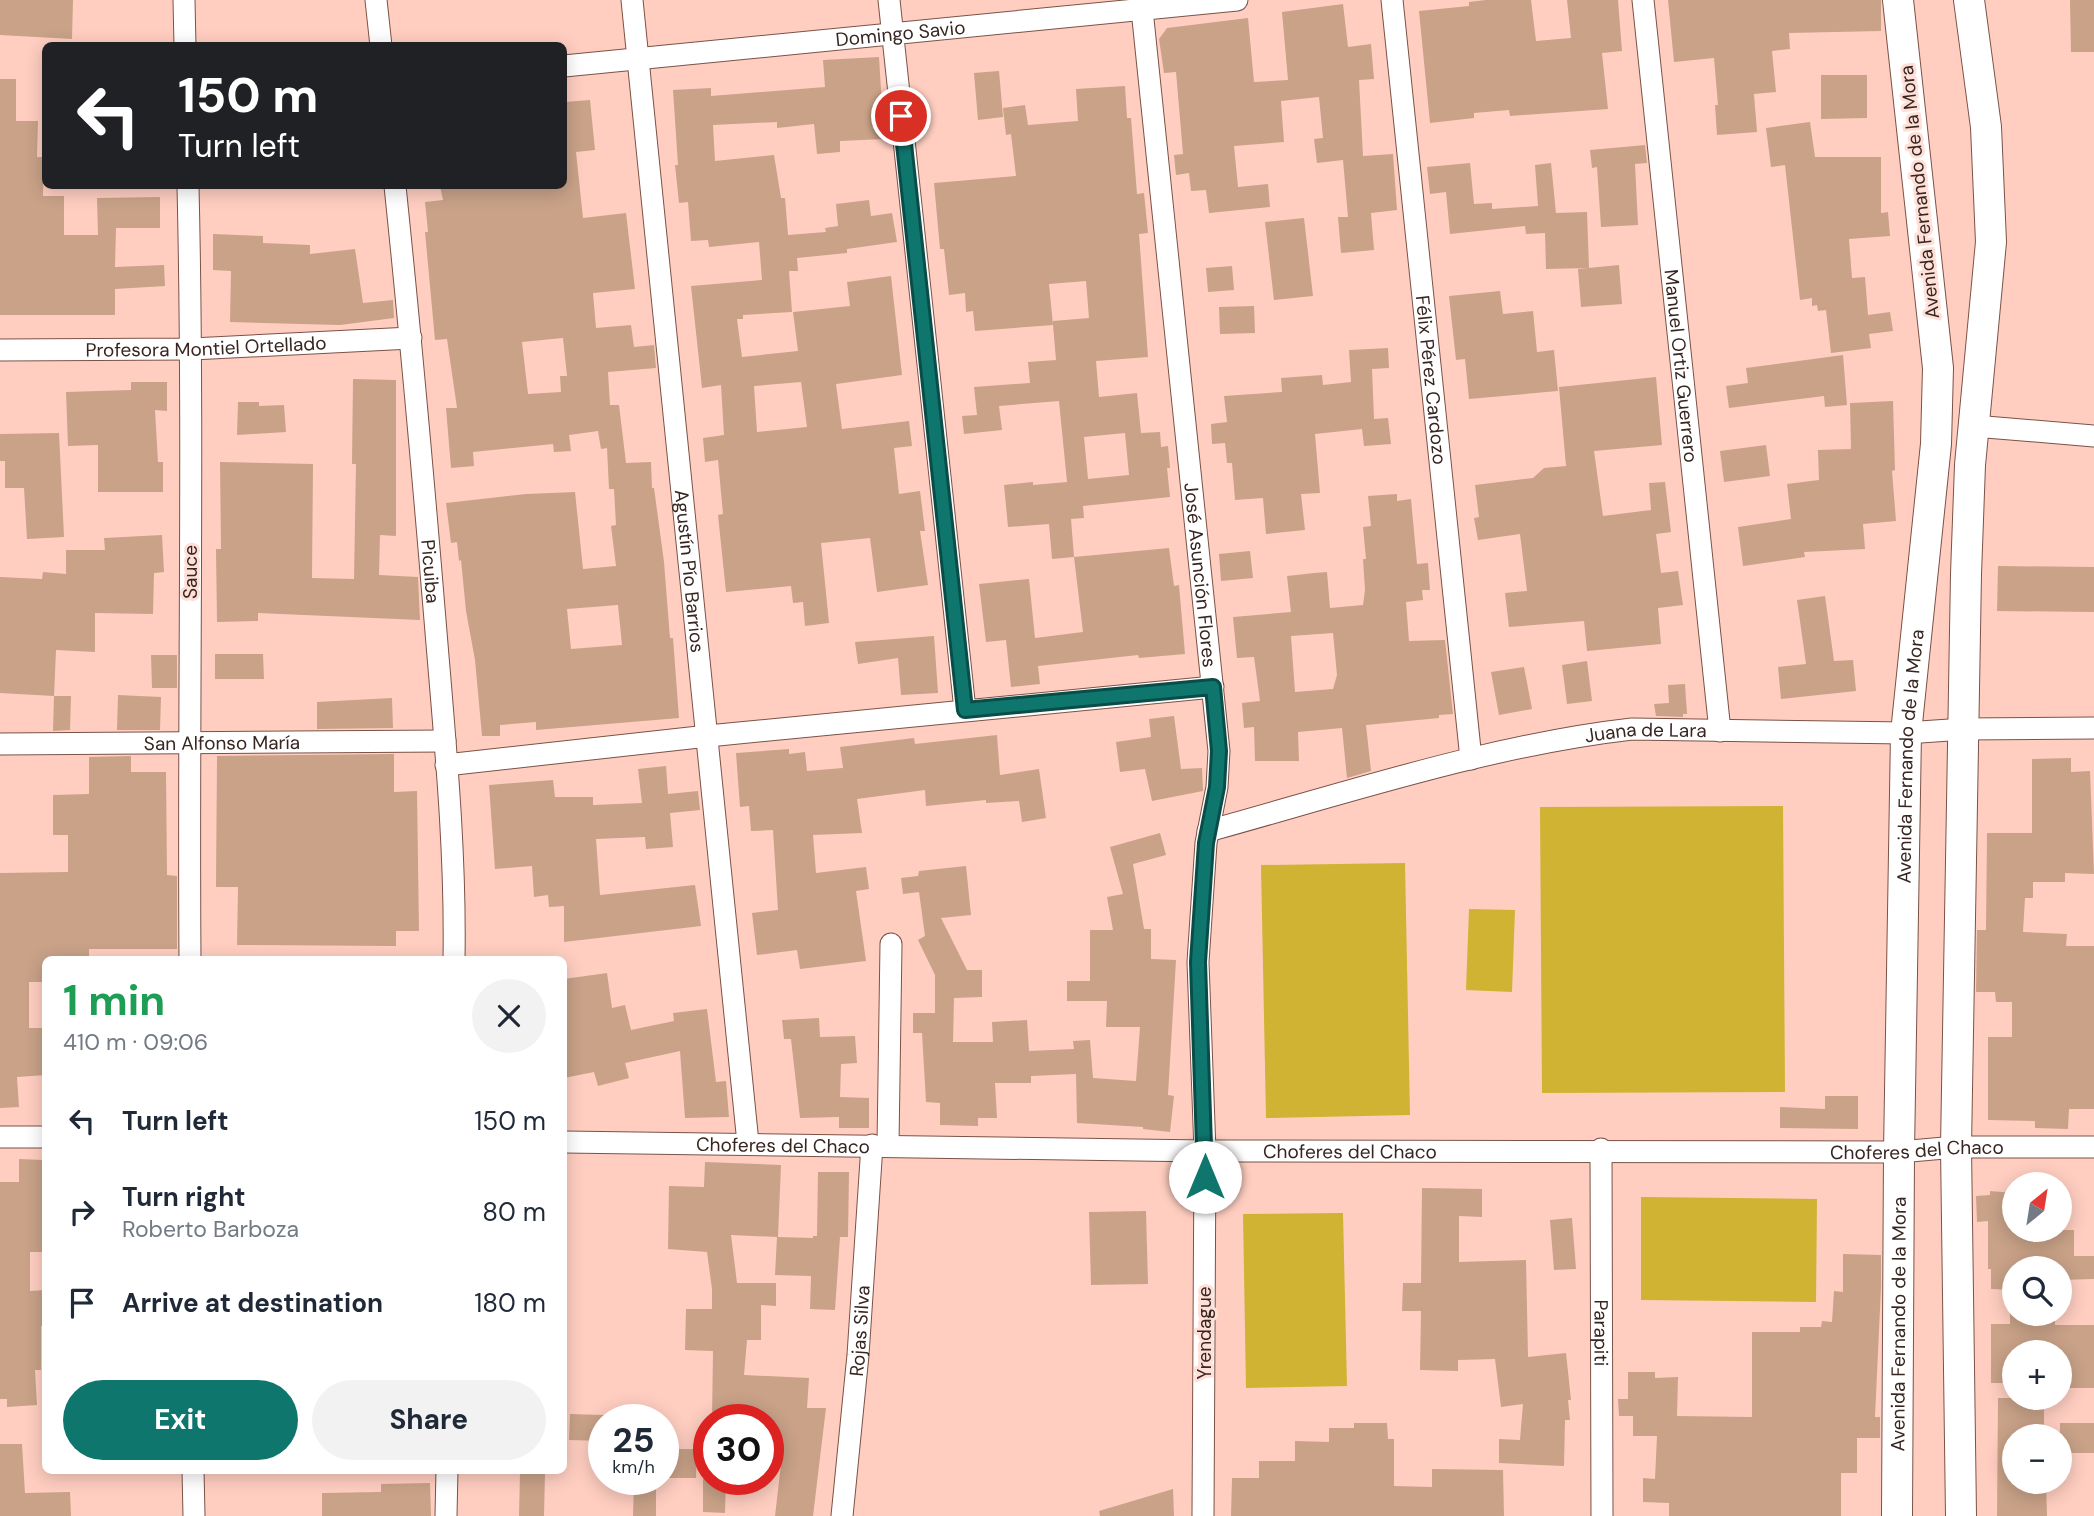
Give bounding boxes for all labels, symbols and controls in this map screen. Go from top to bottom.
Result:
street label: Domingo Savio [834,15,966,52]
text: 150 m [178,63,318,127]
street label: Avenida Fernando de la Mora [1894,64,1945,320]
icon: left [63,70,154,161]
pin [871,86,931,146]
icon: arrive [882,97,920,135]
text: Turn left [178,125,300,167]
street label: Manuel Ortiz Guerrero [1658,268,1704,464]
street label: Félix Pérez Cardozo [1410,294,1452,466]
street label: Profesora Montiel Ortellado [85,330,327,363]
street label: José Asunción Flores [1178,481,1222,669]
street label: Agustín Pío Barrios [669,488,710,654]
street label: Picuiba [415,538,446,604]
street label: Sauce [178,545,203,599]
street label: Avenida Fernando de la Mora [1891,628,1930,884]
street label: Juana de Lara [1583,717,1707,748]
street label: San Alfonso María [144,730,300,756]
text: 1 min [63,973,165,1028]
button: close [472,979,546,1053]
text: 410 m · 09:06 [63,1027,208,1057]
icon: left [63,1102,101,1140]
text: Turn left [122,1104,229,1138]
text: 150 m [474,1104,546,1138]
street label: Choferes del Chaco [696,1132,870,1159]
street label: Choferes del Chaco [1830,1135,2004,1165]
street label: Choferes del Chaco [1263,1139,1437,1164]
position arrow [1168,1140,1242,1214]
north arrow [2002,1172,2072,1242]
map controls [2002,1172,2072,1494]
text: Turn right [122,1180,246,1214]
icon: right [63,1193,101,1231]
text: 80 m [482,1195,546,1229]
street label: Avenida Fernando de la Mora [1885,1196,1912,1452]
text: Roberto Barboza [122,1214,299,1244]
button: search [2002,1256,2072,1326]
icon: arrive [63,1284,101,1322]
street label: Rojas Silva [844,1284,876,1378]
text: Arrive at destination [122,1286,383,1320]
text: 180 m [474,1286,546,1320]
street label: Yrendague [1192,1286,1217,1380]
street label: Parapiti [1588,1300,1614,1366]
button: + [2002,1340,2072,1410]
button: Exit [63,1380,298,1460]
button: Share [312,1380,546,1460]
speed limit sign: 30 [693,1404,784,1495]
text: 25 [613,1417,654,1463]
button: − [2002,1424,2072,1494]
text: km/h [612,1455,655,1479]

